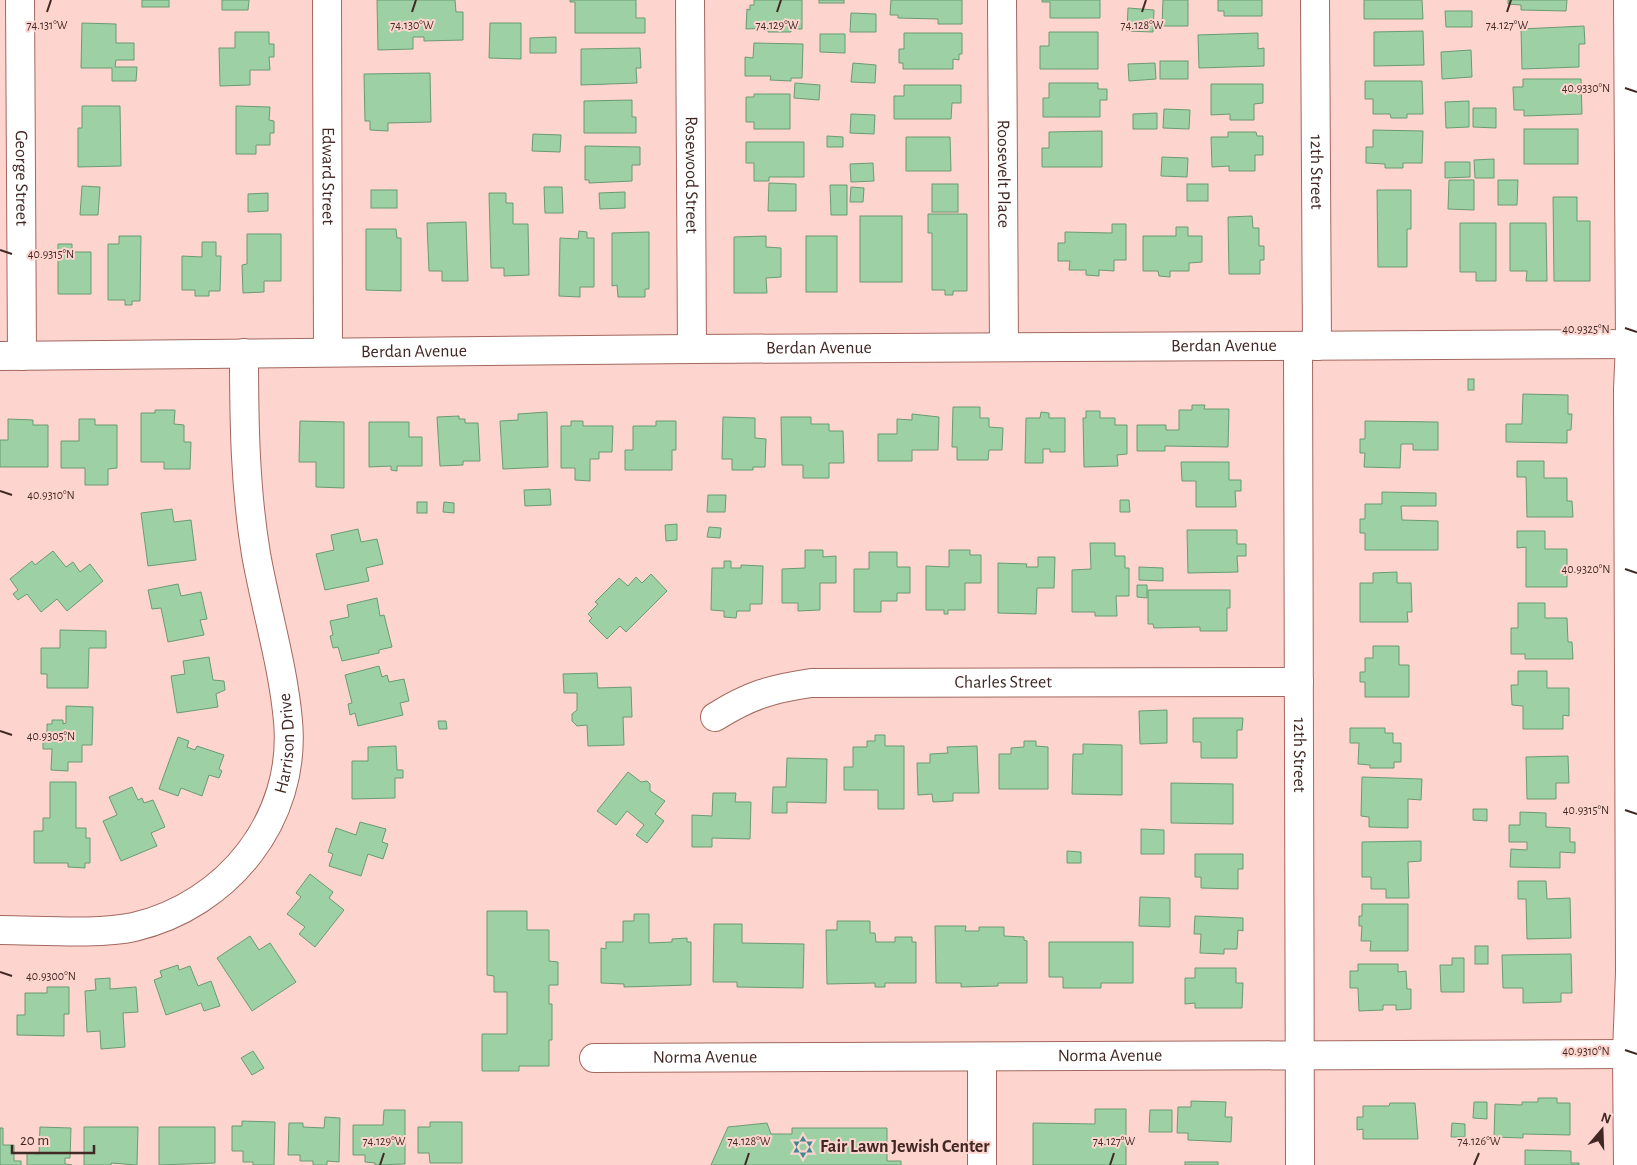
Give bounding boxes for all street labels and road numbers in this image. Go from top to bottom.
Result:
street label: Rosewood Street [682,116,700,234]
street label: Roosevelt Place [994,120,1012,228]
street label: Edward Street [318,127,337,225]
street label: George Street [12,130,30,226]
street label: 12th Street [1307,134,1325,210]
street label: Berdan Avenue [1171,337,1277,355]
street label: Berdan Avenue [766,339,872,358]
street label: Berdan Avenue [361,342,467,361]
street label: Charles Street [954,674,1052,692]
street label: Harrison Drive [272,692,298,796]
street label: 12th Street [1290,718,1308,793]
street label: Norma Avenue [1058,1047,1162,1065]
street label: Norma Avenue [653,1048,757,1067]

